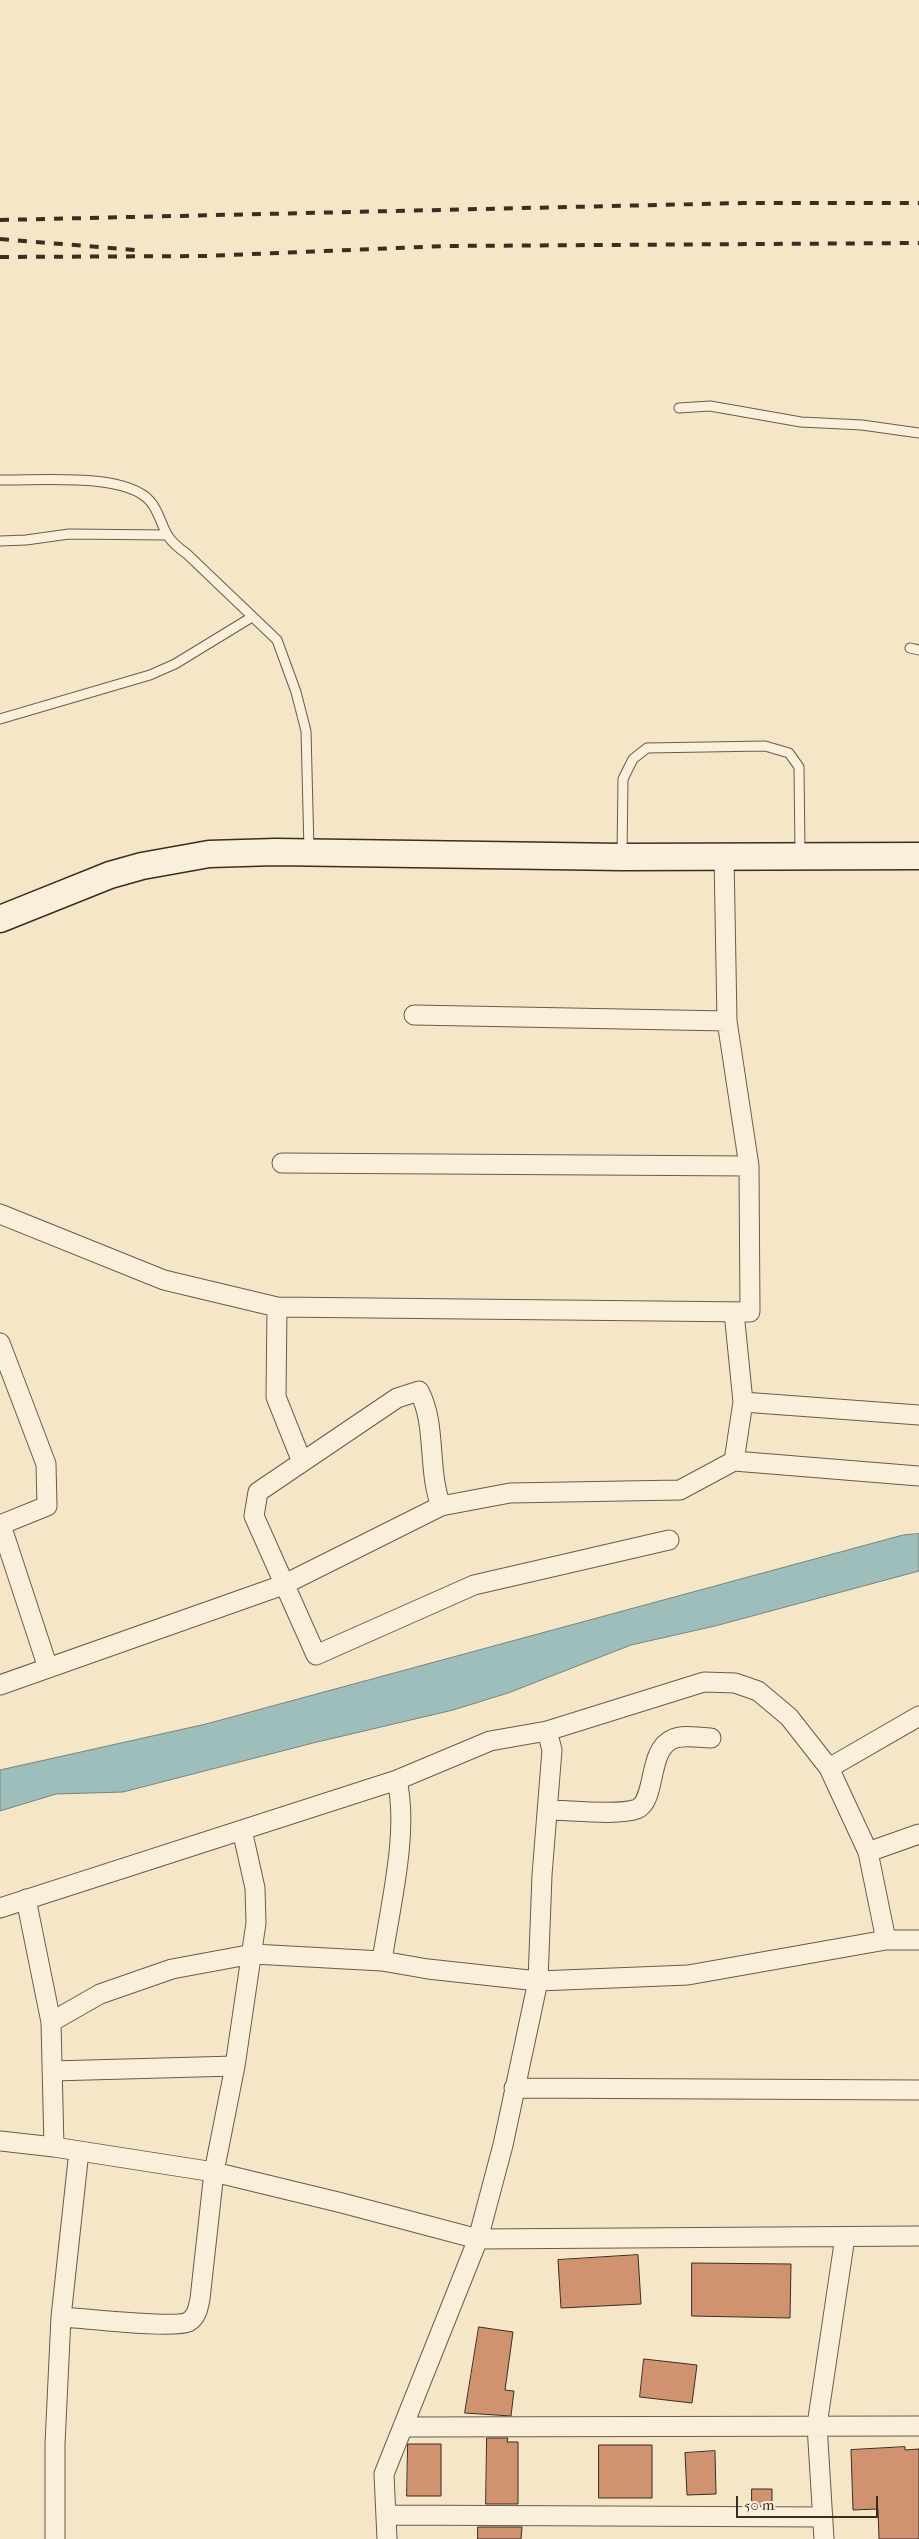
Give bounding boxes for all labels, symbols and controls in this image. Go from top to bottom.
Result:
scale bar [739,2486,882,2518]
text: 50 m [744,2496,774,2514]

